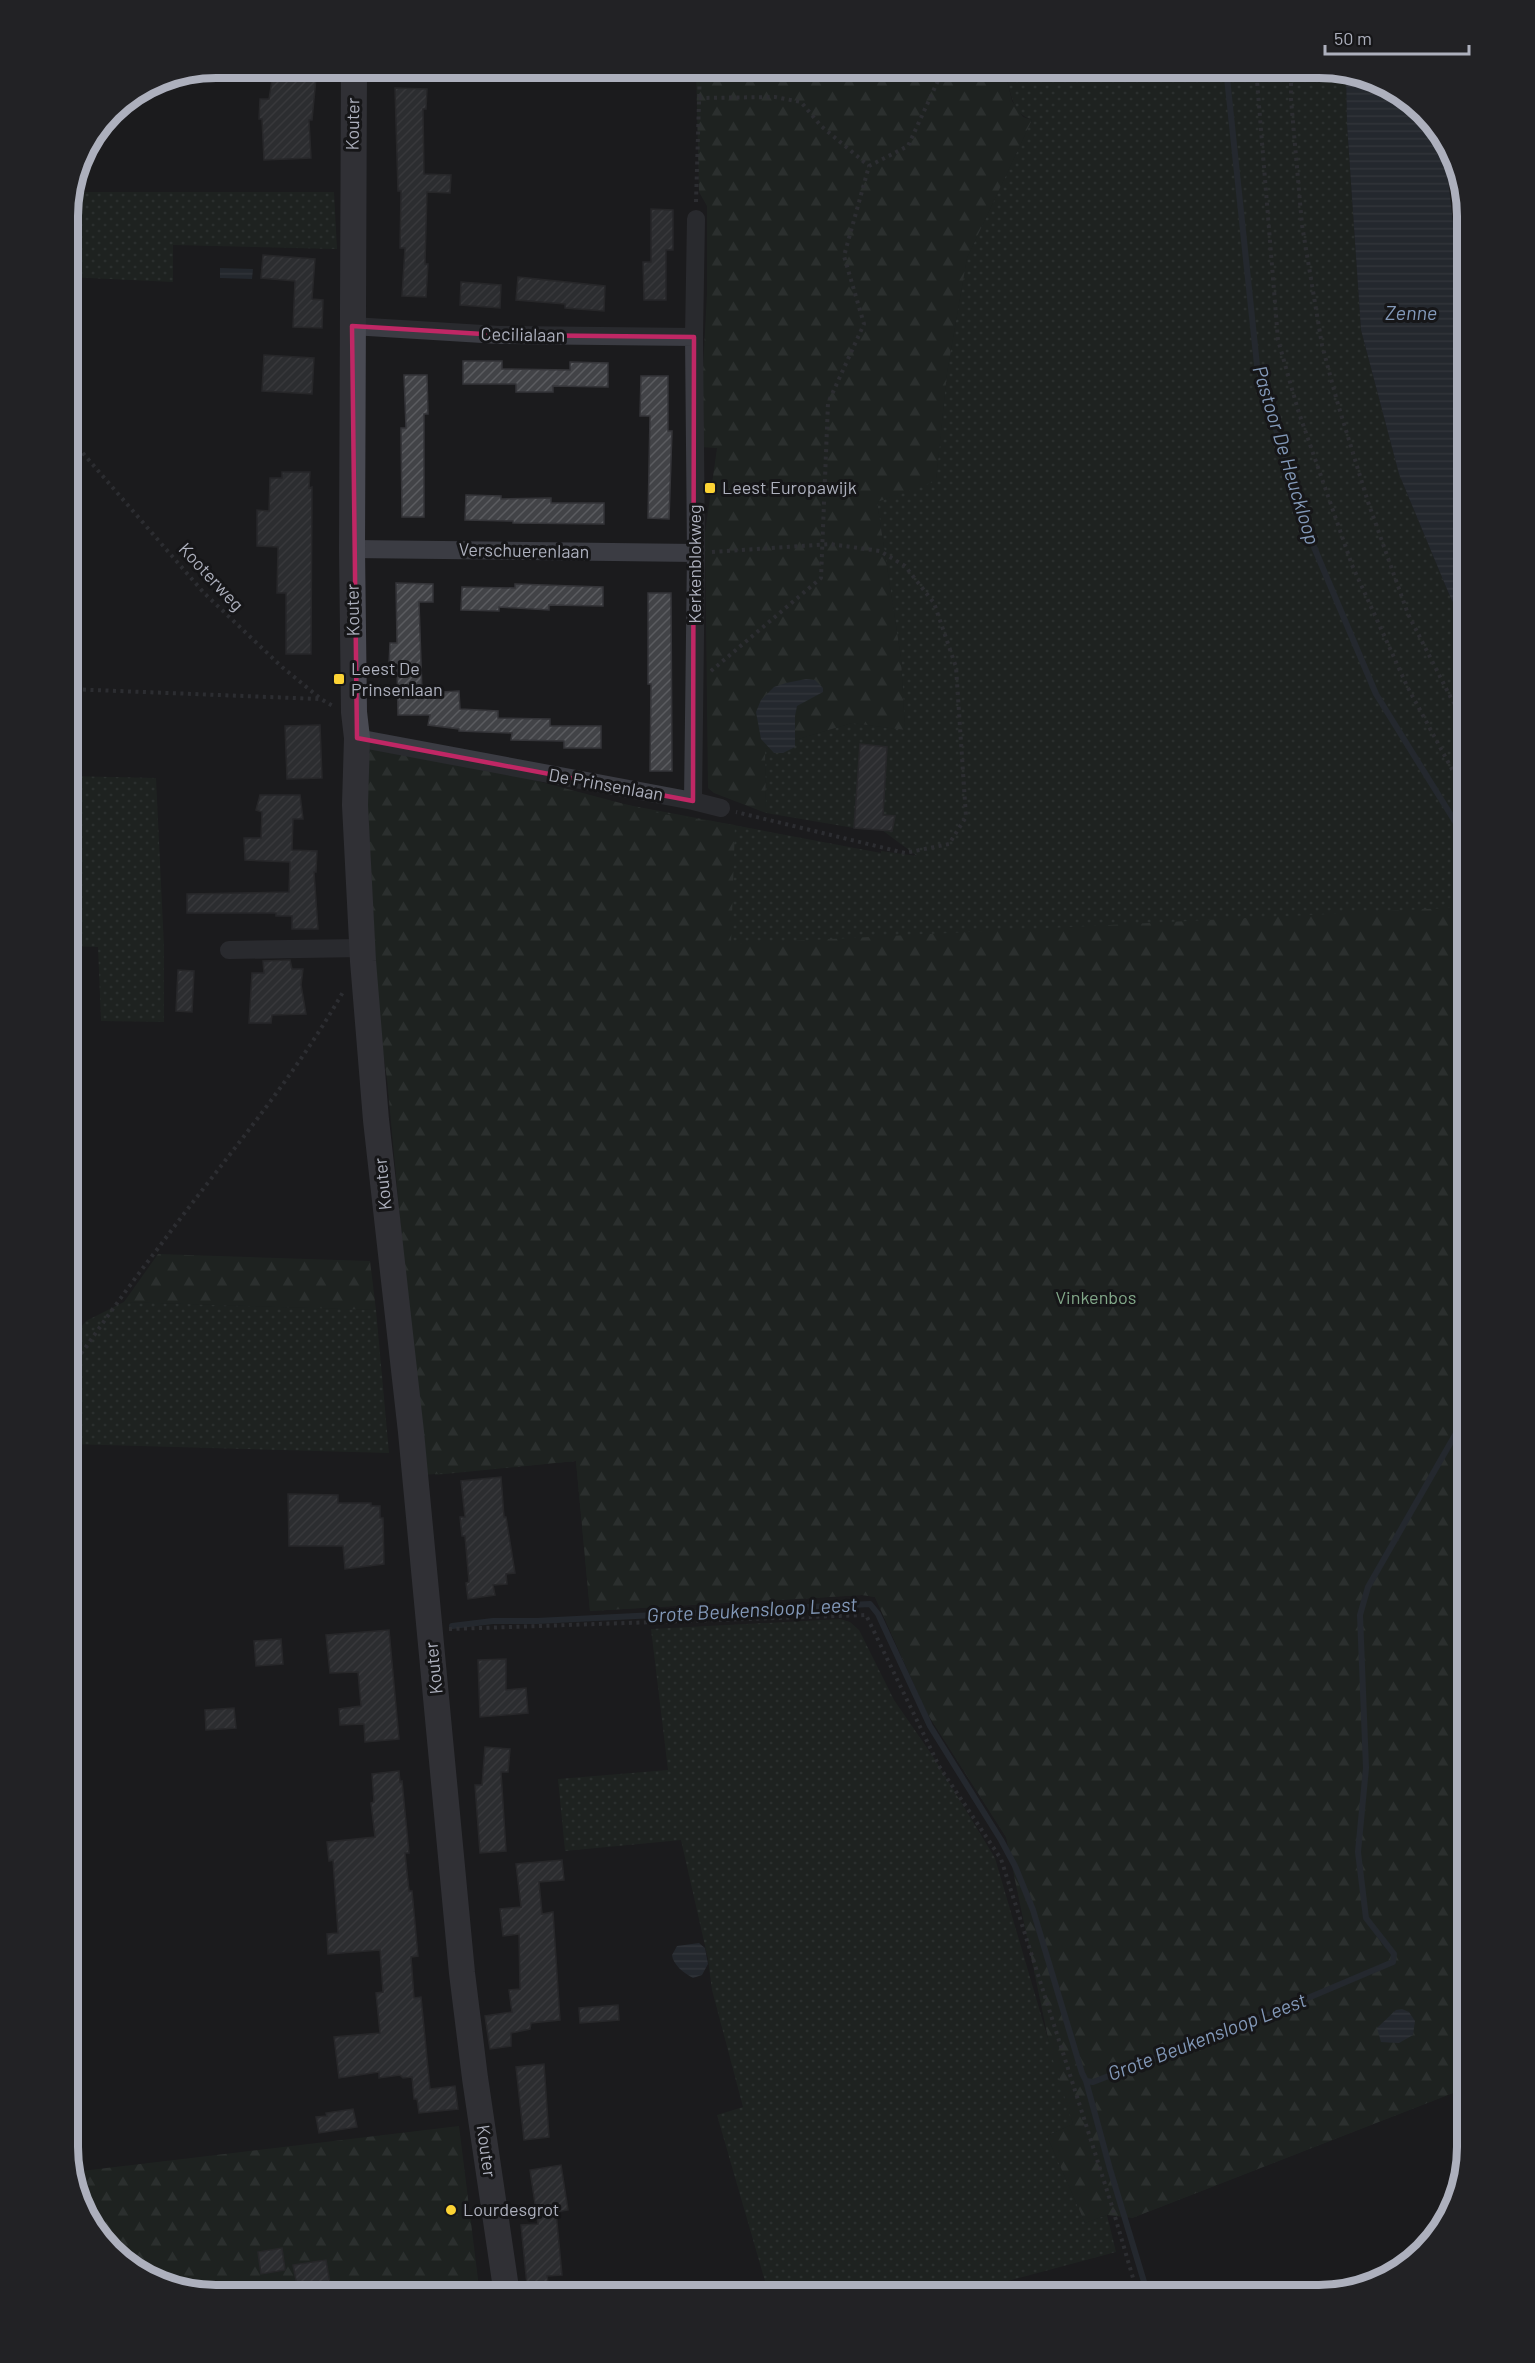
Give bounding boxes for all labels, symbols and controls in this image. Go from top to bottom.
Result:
scale bar [1325,18,1469,56]
text: 50 m [1334,27,1372,49]
street label: Kouter [341,97,363,150]
water label: Zenne [1385,300,1437,324]
street label: Cecilialaan [481,322,566,346]
water label: Pastoor De Heuckloop [1248,362,1326,547]
place label: Leest Europawijk [722,476,857,498]
marker: Leest Europawijk [703,481,717,495]
street label: Kerkenblokweg [683,504,705,624]
street label: Kooterweg [175,538,249,615]
street label: Verschuerenlaan [458,538,590,562]
street label: Kouter [341,583,363,637]
place label: Leest De Prinsenlaan [351,657,443,700]
marker: Leest De Prinsenlaan [332,672,346,686]
street label: De Prinsenlaan [547,763,665,805]
street label: Kouter [368,1156,396,1211]
park label: Vinkenbos [1056,1286,1137,1308]
water label: Grote Beukensloop Leest [646,1592,858,1627]
street label: Kouter [419,1640,447,1695]
water label: Grote Beukensloop Leest [1104,1987,1309,2085]
street label: Kouter [472,2123,502,2179]
place label: Lourdesgrot [463,2198,559,2220]
marker: Lourdesgrot [444,2203,458,2217]

